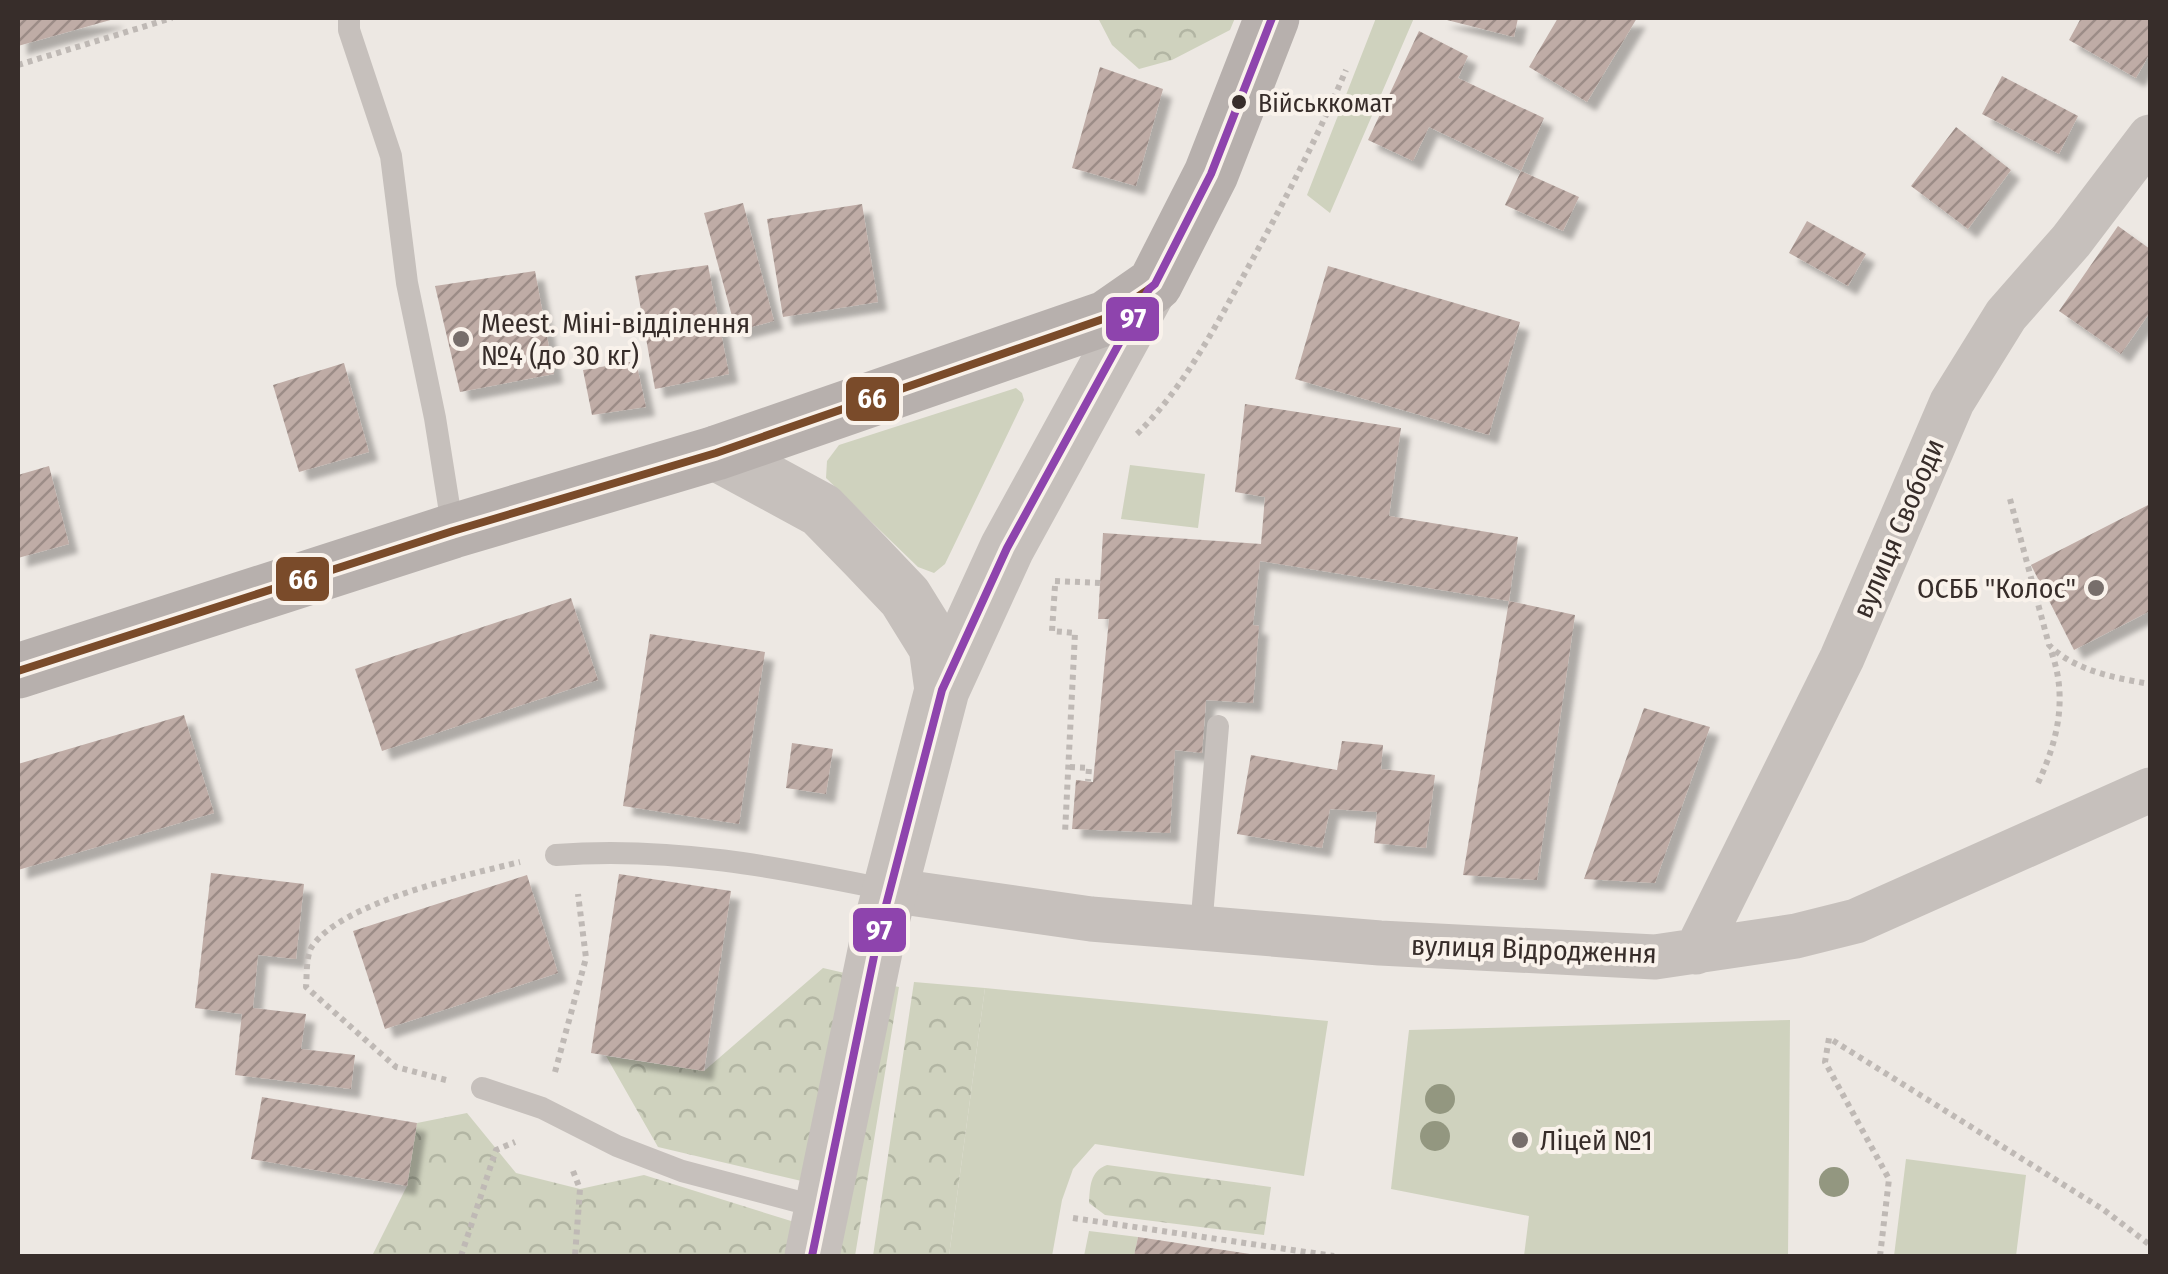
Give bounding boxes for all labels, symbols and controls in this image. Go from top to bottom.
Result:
place label: Військкомат [1258,88,1393,119]
marker: Військкомат [1229,92,1249,112]
line badge: 97 [1104,295,1161,343]
text: 97 [1120,302,1146,335]
place label: Meest. Міні-відділення №4 (до 30 кг) [481,307,750,372]
marker: Meest. Міні-відділення №4 (до 30 кг) [450,328,472,350]
line badge: 66 [844,375,901,423]
text: 66 [857,382,887,415]
street label: вулиця Свободи [1846,434,1951,623]
line badge: 66 [274,555,331,603]
text: 66 [288,563,318,596]
place label: ОСББ "Колос" [1917,572,2076,605]
marker: ОСББ "Колос" [2085,577,2107,599]
line badge: 97 [851,906,908,954]
text: 97 [866,914,892,947]
street label: вулиця Відродження [1411,929,1657,970]
place label: Ліцей №1 [1540,1124,1653,1157]
marker: Ліцей №1 [1509,1129,1531,1151]

